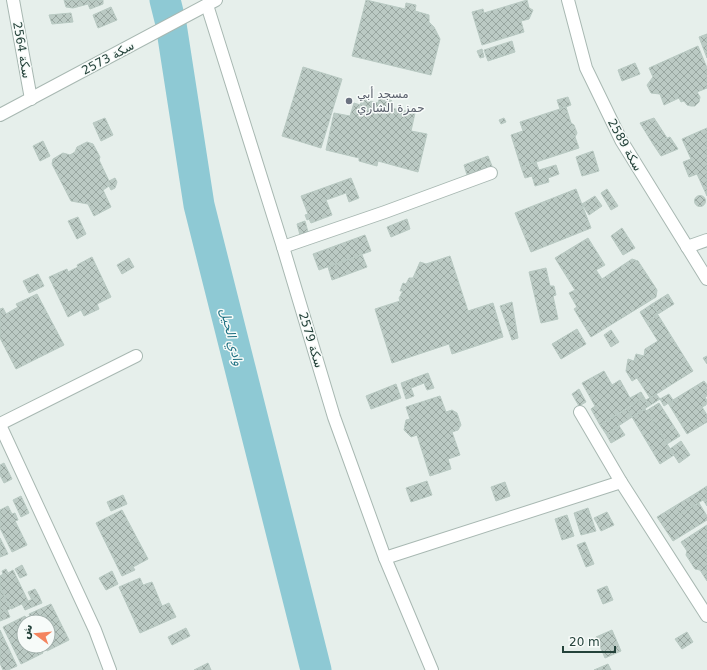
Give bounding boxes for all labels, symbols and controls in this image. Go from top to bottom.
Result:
street label: سكة 2564 [10,20,34,80]
street label: سكة 2573 [79,38,137,78]
place label: مسجد أبي حمزة الشاري [357,86,425,116]
marker: مسجد أبي حمزة الشاري [344,96,354,106]
street label: سكة 2589 [605,116,645,174]
water label: وادي الحيل [215,307,246,368]
street label: سكة 2579 [296,310,326,370]
north arrow [16,614,56,654]
text: ش [19,622,35,640]
scale bar [563,628,615,654]
text: 20 m [569,635,600,649]

